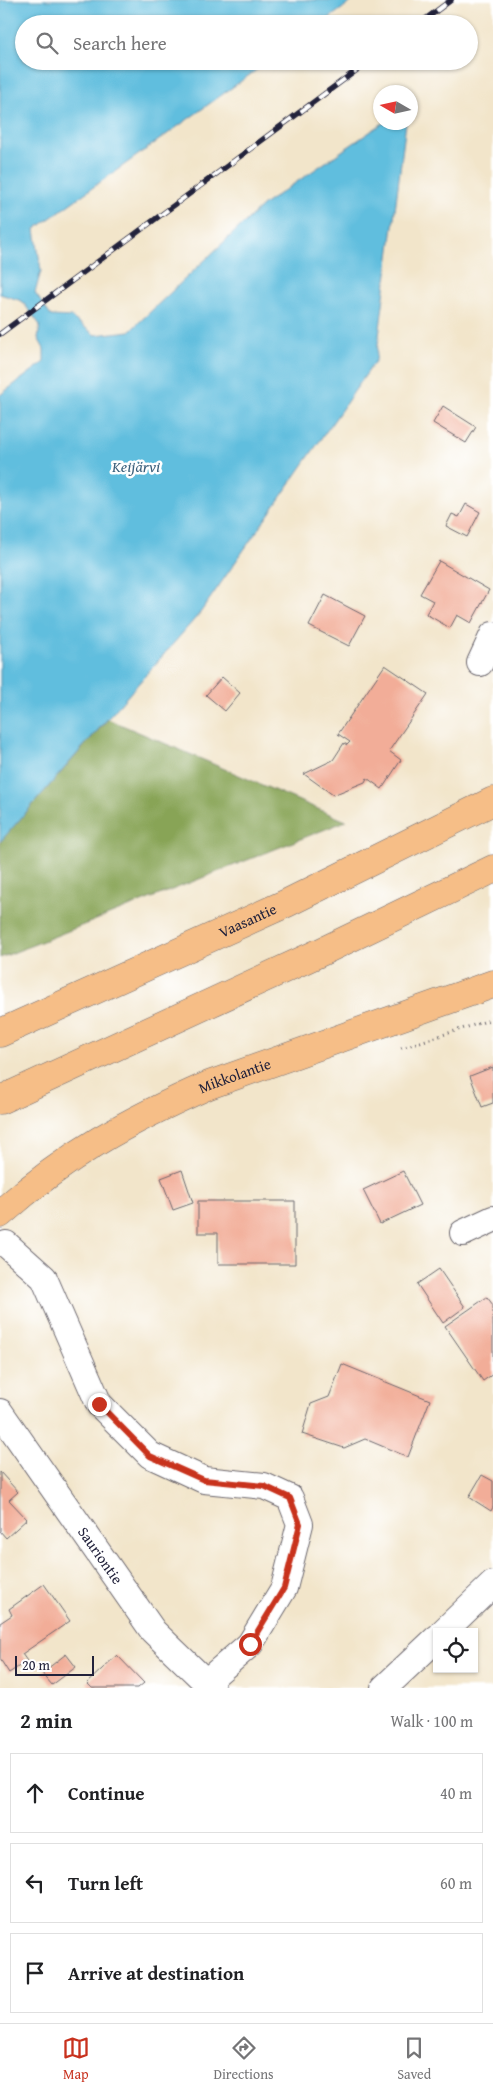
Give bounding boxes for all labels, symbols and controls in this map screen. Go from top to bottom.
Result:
search box [15,15,478,70]
icon: search [33,29,61,57]
text: Search here [73,29,167,57]
north arrow [373,85,418,130]
water label: Keijärvi [111,454,160,478]
street label: Vaasantie [215,898,280,943]
street label: Mikkolantie [195,1053,274,1098]
route end [88,1393,111,1416]
street label: Sauriontie [73,1522,128,1588]
map controls [433,1628,478,1673]
button: locate [433,1628,478,1673]
route start [239,1633,262,1656]
scale bar [15,1653,94,1676]
text: 20 m [22,1655,50,1675]
text: 2 min [20,1705,72,1736]
text: Walk · 100 m [390,1709,473,1733]
icon: ahead [21,1779,49,1807]
text: Continue [68,1779,145,1807]
text: 40 m [440,1781,472,1805]
icon: left [21,1869,49,1897]
text: Turn left [68,1869,143,1897]
text: 60 m [440,1871,472,1895]
icon: arrive [21,1959,49,1987]
text: Arrive at destination [68,1959,244,1987]
tab: Map [62,2034,90,2084]
tab: Directions [213,2034,274,2084]
tab: Saved [397,2034,431,2084]

